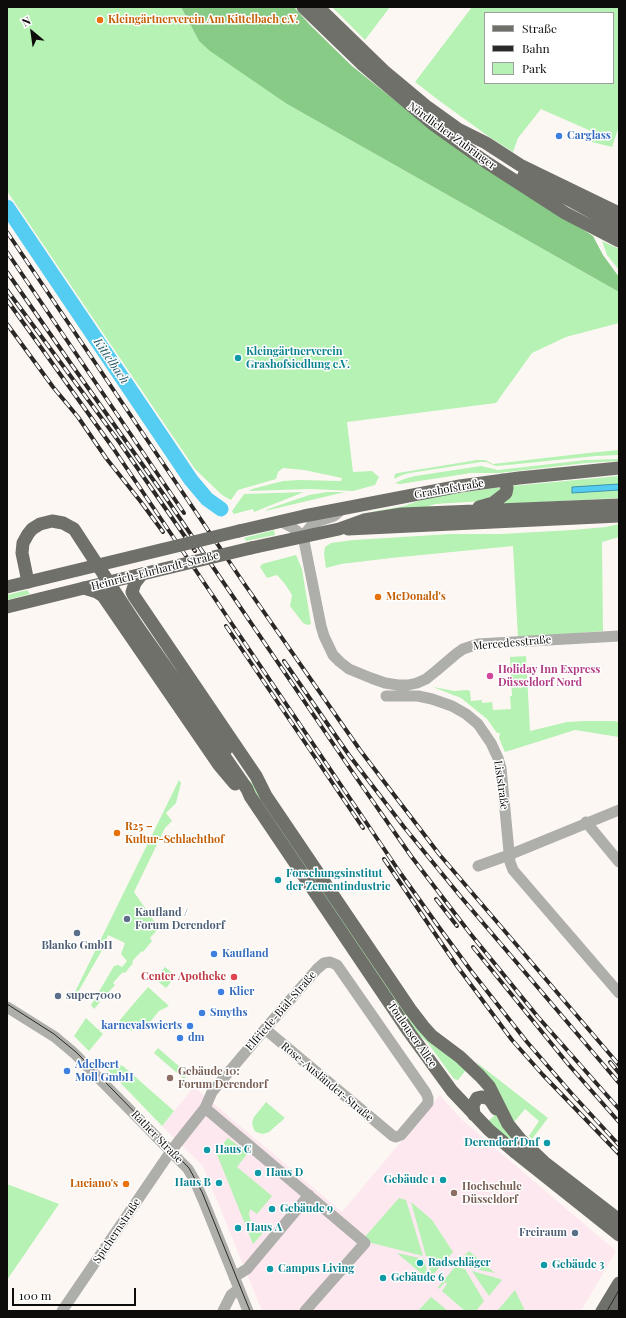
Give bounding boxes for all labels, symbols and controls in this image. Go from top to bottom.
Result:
north arrow [12,12,52,52]
legend [484,12,614,84]
text: N [19,13,33,30]
place label: Kleingärtnerverein Am Kittelbach e.V. [108,13,299,27]
marker: Kleingärtnerverein Am Kittelbach e.V. [95,15,105,25]
text: Straße [522,20,557,36]
text: Bahn [522,40,550,56]
text: Park [522,60,547,76]
street label: Nördlicher Zubringer [405,100,499,172]
place label: Carglass [567,129,611,143]
marker: Carglass [554,131,564,141]
water label: Kittelbach [90,335,132,387]
place label: Kleingärtnerverein Grashofsiedlung e.V. [246,345,350,371]
marker: Kleingärtnerverein Grashofsiedlung e.V. [233,353,243,363]
street label: Grashofstraße [413,476,485,502]
street label: Heinrich-Ehrhardt-Straße [90,549,220,593]
place label: McDonald's [386,590,446,604]
marker: McDonald's [373,592,383,602]
street label: Mercedesstraße [472,633,552,653]
place label: Holiday Inn Express Düsseldorf Nord [498,663,600,689]
marker: Holiday Inn Express Düsseldorf Nord [485,671,495,681]
street label: Liststraße [491,759,511,811]
place label: R25 – Kultur‐Schlachthof [125,820,224,846]
marker: R25 – Kultur‐Schlachthof [112,828,122,838]
place label: Forschungsinstitut der Zementindustrie [286,867,390,893]
marker: Forschungsinstitut der Zementindustrie [273,875,283,885]
place label: Kaufland / Forum Derendorf [135,906,225,932]
marker: Kaufland / Forum Derendorf [122,914,132,924]
marker: Blanko GmbH [72,928,82,938]
place label: Blanko GmbH [41,939,113,953]
place label: Kaufland [222,947,269,961]
marker: Kaufland [209,949,219,959]
street label: Elfriede-Bial-Straße [243,969,319,1053]
place label: Center Apotheke [141,970,226,984]
marker: Center Apotheke [229,972,239,982]
place label: Klier [229,985,254,999]
marker: Klier [216,987,226,997]
place label: super7000 [66,989,121,1003]
marker: super7000 [53,991,63,1001]
street label: Toulouser Allee [385,1000,439,1070]
place label: Smyths [210,1006,248,1020]
marker: Smyths [197,1008,207,1018]
place label: karnevalswierts [101,1019,182,1033]
marker: karnevalswierts [185,1021,195,1031]
place label: dm [188,1031,205,1045]
marker: dm [175,1033,185,1043]
street label: Rose-Ausländer-Straße [278,1040,376,1124]
place label: Adelbert Moll GmbH [75,1058,134,1084]
place label: Gebäude 10: Forum Derendorf [178,1065,268,1091]
marker: Adelbert Moll GmbH [62,1066,72,1076]
marker: Gebäude 10: Forum Derendorf [165,1073,175,1083]
street label: Rather Straße [129,1108,185,1166]
place label: Derendorf Dnf [464,1136,539,1150]
marker: Derendorf Dnf [542,1138,552,1148]
place label: Haus C [215,1143,251,1157]
marker: Haus C [202,1145,212,1155]
place label: Haus D [266,1166,303,1180]
marker: Haus D [253,1168,263,1178]
place label: Gebäude 1 [384,1173,435,1187]
marker: Gebäude 1 [438,1175,448,1185]
place label: Haus B [175,1176,211,1190]
place label: Luciano's [70,1177,118,1191]
marker: Haus B [214,1178,224,1188]
marker: Luciano's [121,1179,131,1189]
place label: Hochschule Düsseldorf [462,1180,522,1206]
marker: Hochschule Düsseldorf [449,1188,459,1198]
street label: Spichernstraße [90,1196,144,1266]
place label: Gebäude 9 [280,1202,333,1216]
marker: Gebäude 9 [267,1204,277,1214]
place label: Haus A [246,1221,282,1235]
marker: Haus A [233,1223,243,1233]
place label: Freiraum [519,1226,567,1240]
marker: Freiraum [570,1228,580,1238]
place label: Radschläger [428,1256,491,1270]
marker: Radschläger [415,1258,425,1268]
place label: Gebäude 3 [552,1258,604,1272]
marker: Gebäude 3 [539,1260,549,1270]
place label: Campus Living [278,1262,354,1276]
marker: Campus Living [265,1264,275,1274]
place label: Gebäude 6 [391,1271,444,1285]
marker: Gebäude 6 [378,1273,388,1283]
scale bar [14,1280,138,1306]
text: 100 m [19,1287,51,1303]

